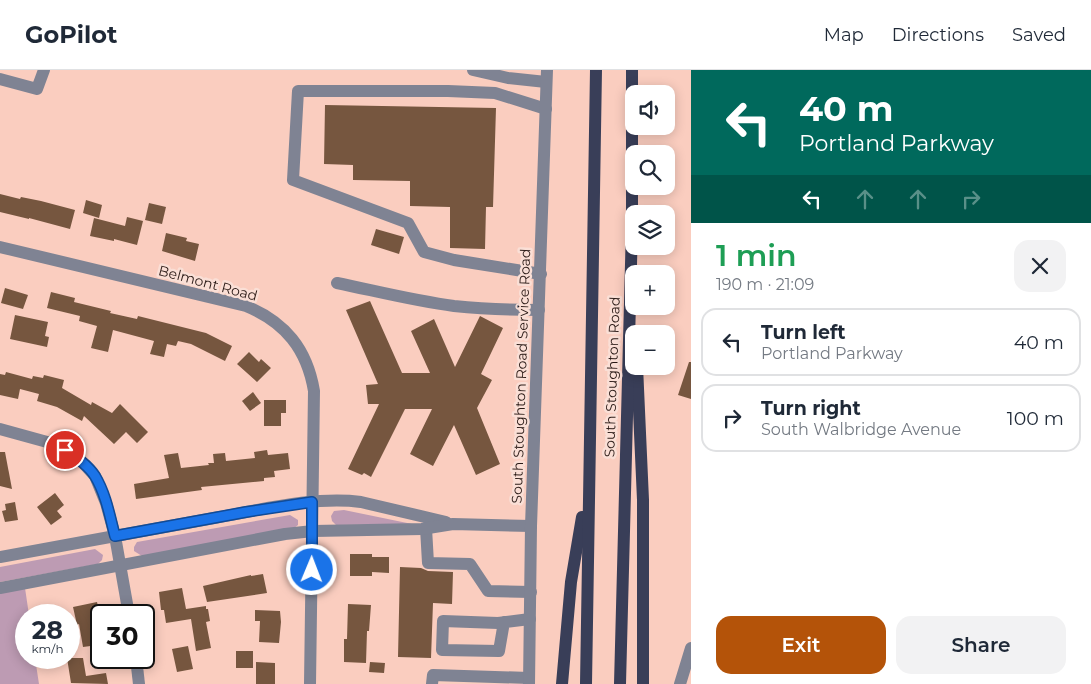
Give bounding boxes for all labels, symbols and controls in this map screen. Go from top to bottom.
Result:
text: GoPilot [25,20,117,49]
text: Map [824,24,864,46]
text: Directions [892,24,984,46]
text: Saved [1012,24,1066,46]
map controls [625,85,675,375]
button: sound [625,85,675,135]
text: 40 m [799,87,894,130]
icon: left [716,90,781,155]
text: Portland Parkway [799,130,994,157]
button: search [625,145,675,195]
icon: left [798,185,826,213]
icon: ahead [851,185,879,213]
icon: ahead [904,185,932,213]
icon: right [957,185,985,213]
button: layers [625,205,675,255]
text: 1 min [716,237,797,274]
button: close [1014,240,1066,292]
street label: South Stoughton Road Service Road [508,248,534,504]
street label: Belmont Road [156,261,260,305]
button: + [625,265,675,315]
text: 190 m · 21:09 [716,275,814,294]
street label: South Stoughton Road [600,296,624,458]
text: Turn left [761,321,846,344]
button: − [625,325,675,375]
icon: left [718,328,746,356]
text: 40 m [1014,331,1064,354]
text: Portland Parkway [761,344,903,363]
text: Turn right [761,397,861,420]
icon: right [718,404,746,432]
text: 100 m [1007,407,1064,430]
text: South Walbridge Avenue [761,420,961,439]
pin [44,429,86,471]
icon: arrive [51,436,79,464]
position arrow [285,543,337,595]
speed limit sign: 30 [90,604,155,669]
text: 28 [32,615,63,645]
button: Exit [716,616,886,674]
button: Share [896,616,1066,674]
text: km/h [31,641,64,656]

